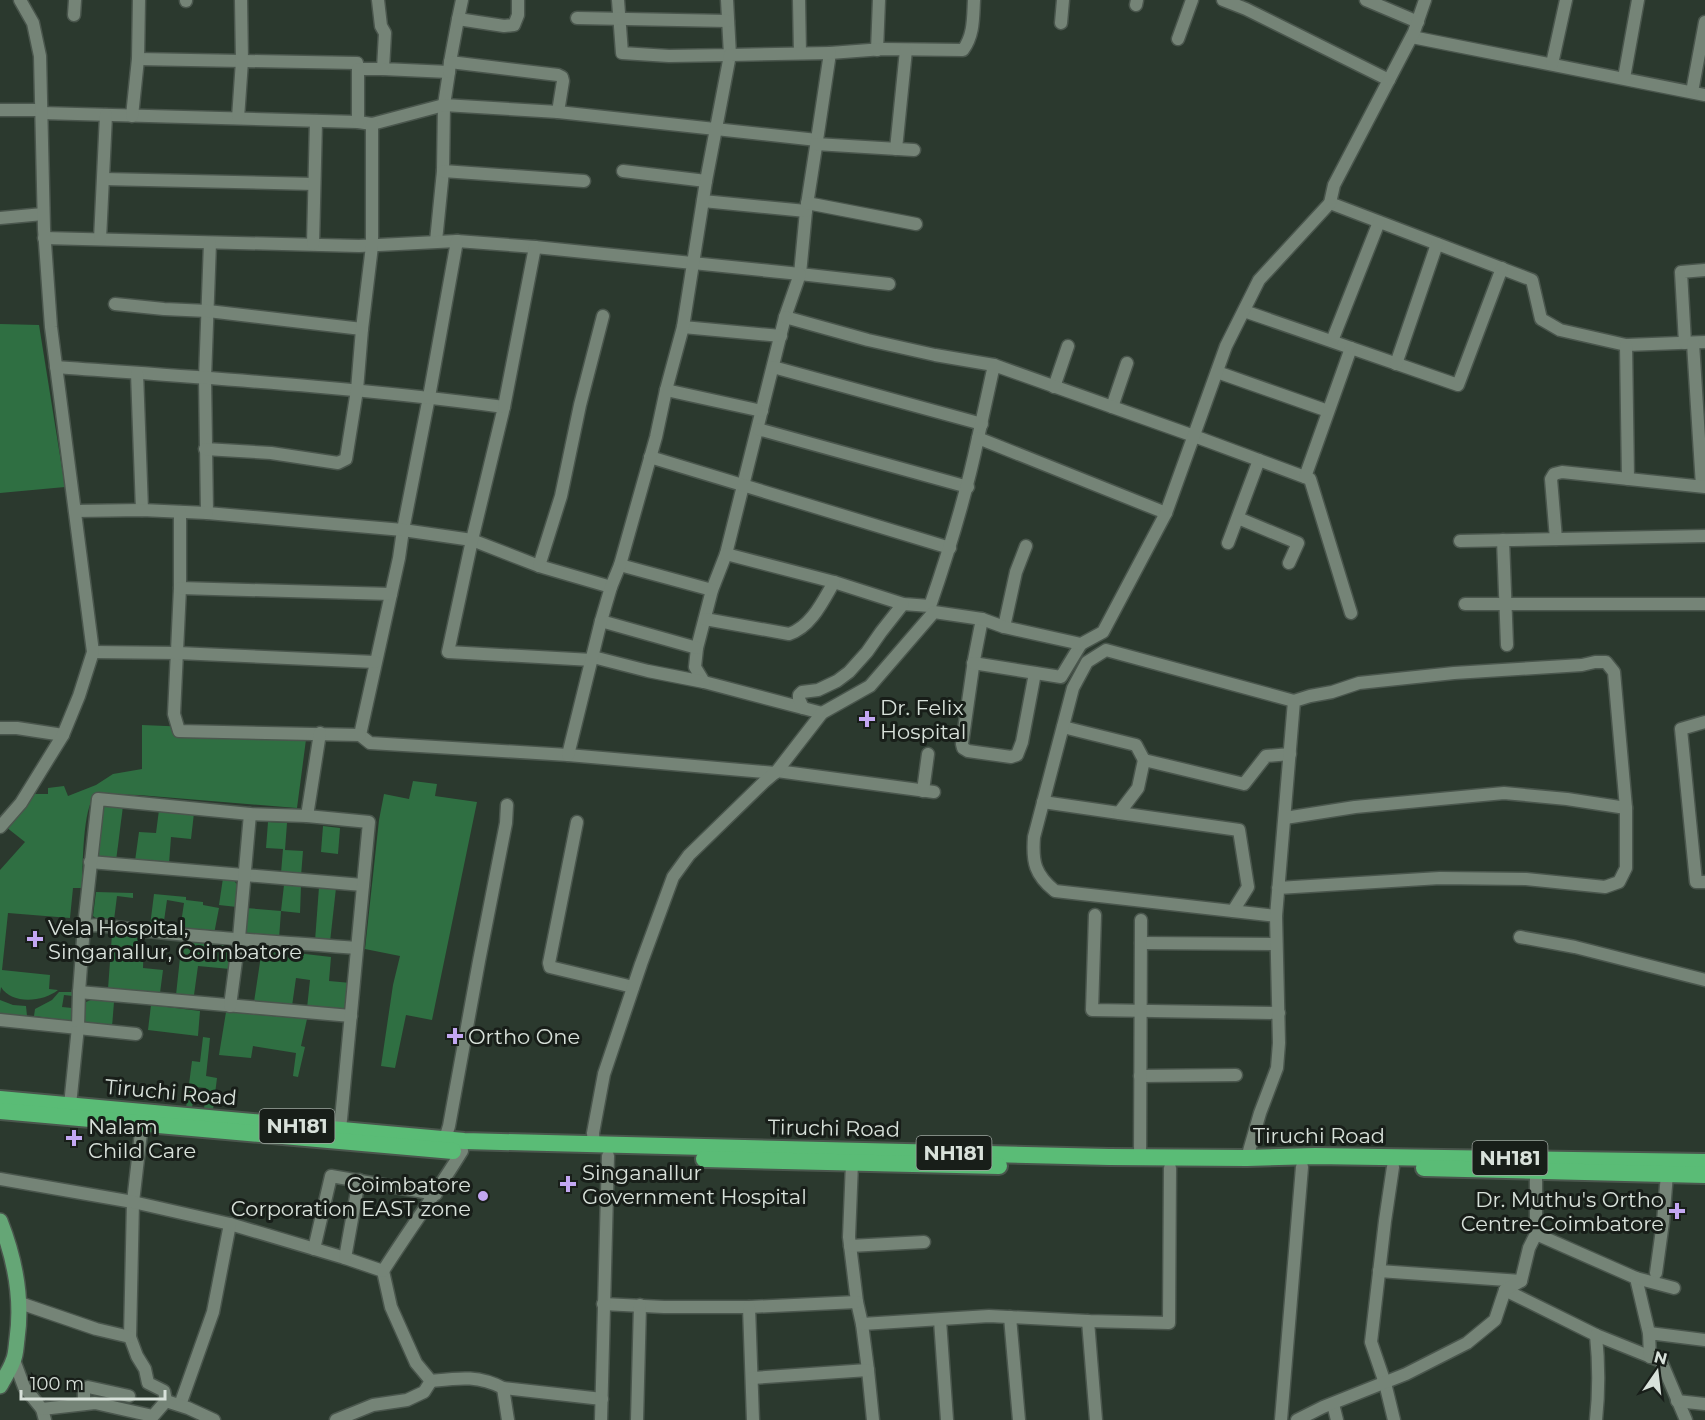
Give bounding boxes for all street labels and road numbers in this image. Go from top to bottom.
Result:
street label: Tiruchi Road [104,1074,238,1110]
road number: NH181 [260,1109,334,1143]
street label: Tiruchi Road [768,1114,900,1142]
street label: Tiruchi Road [1253,1123,1385,1148]
road number: NH181 [916,1136,992,1170]
road number: NH181 [1472,1141,1547,1175]

